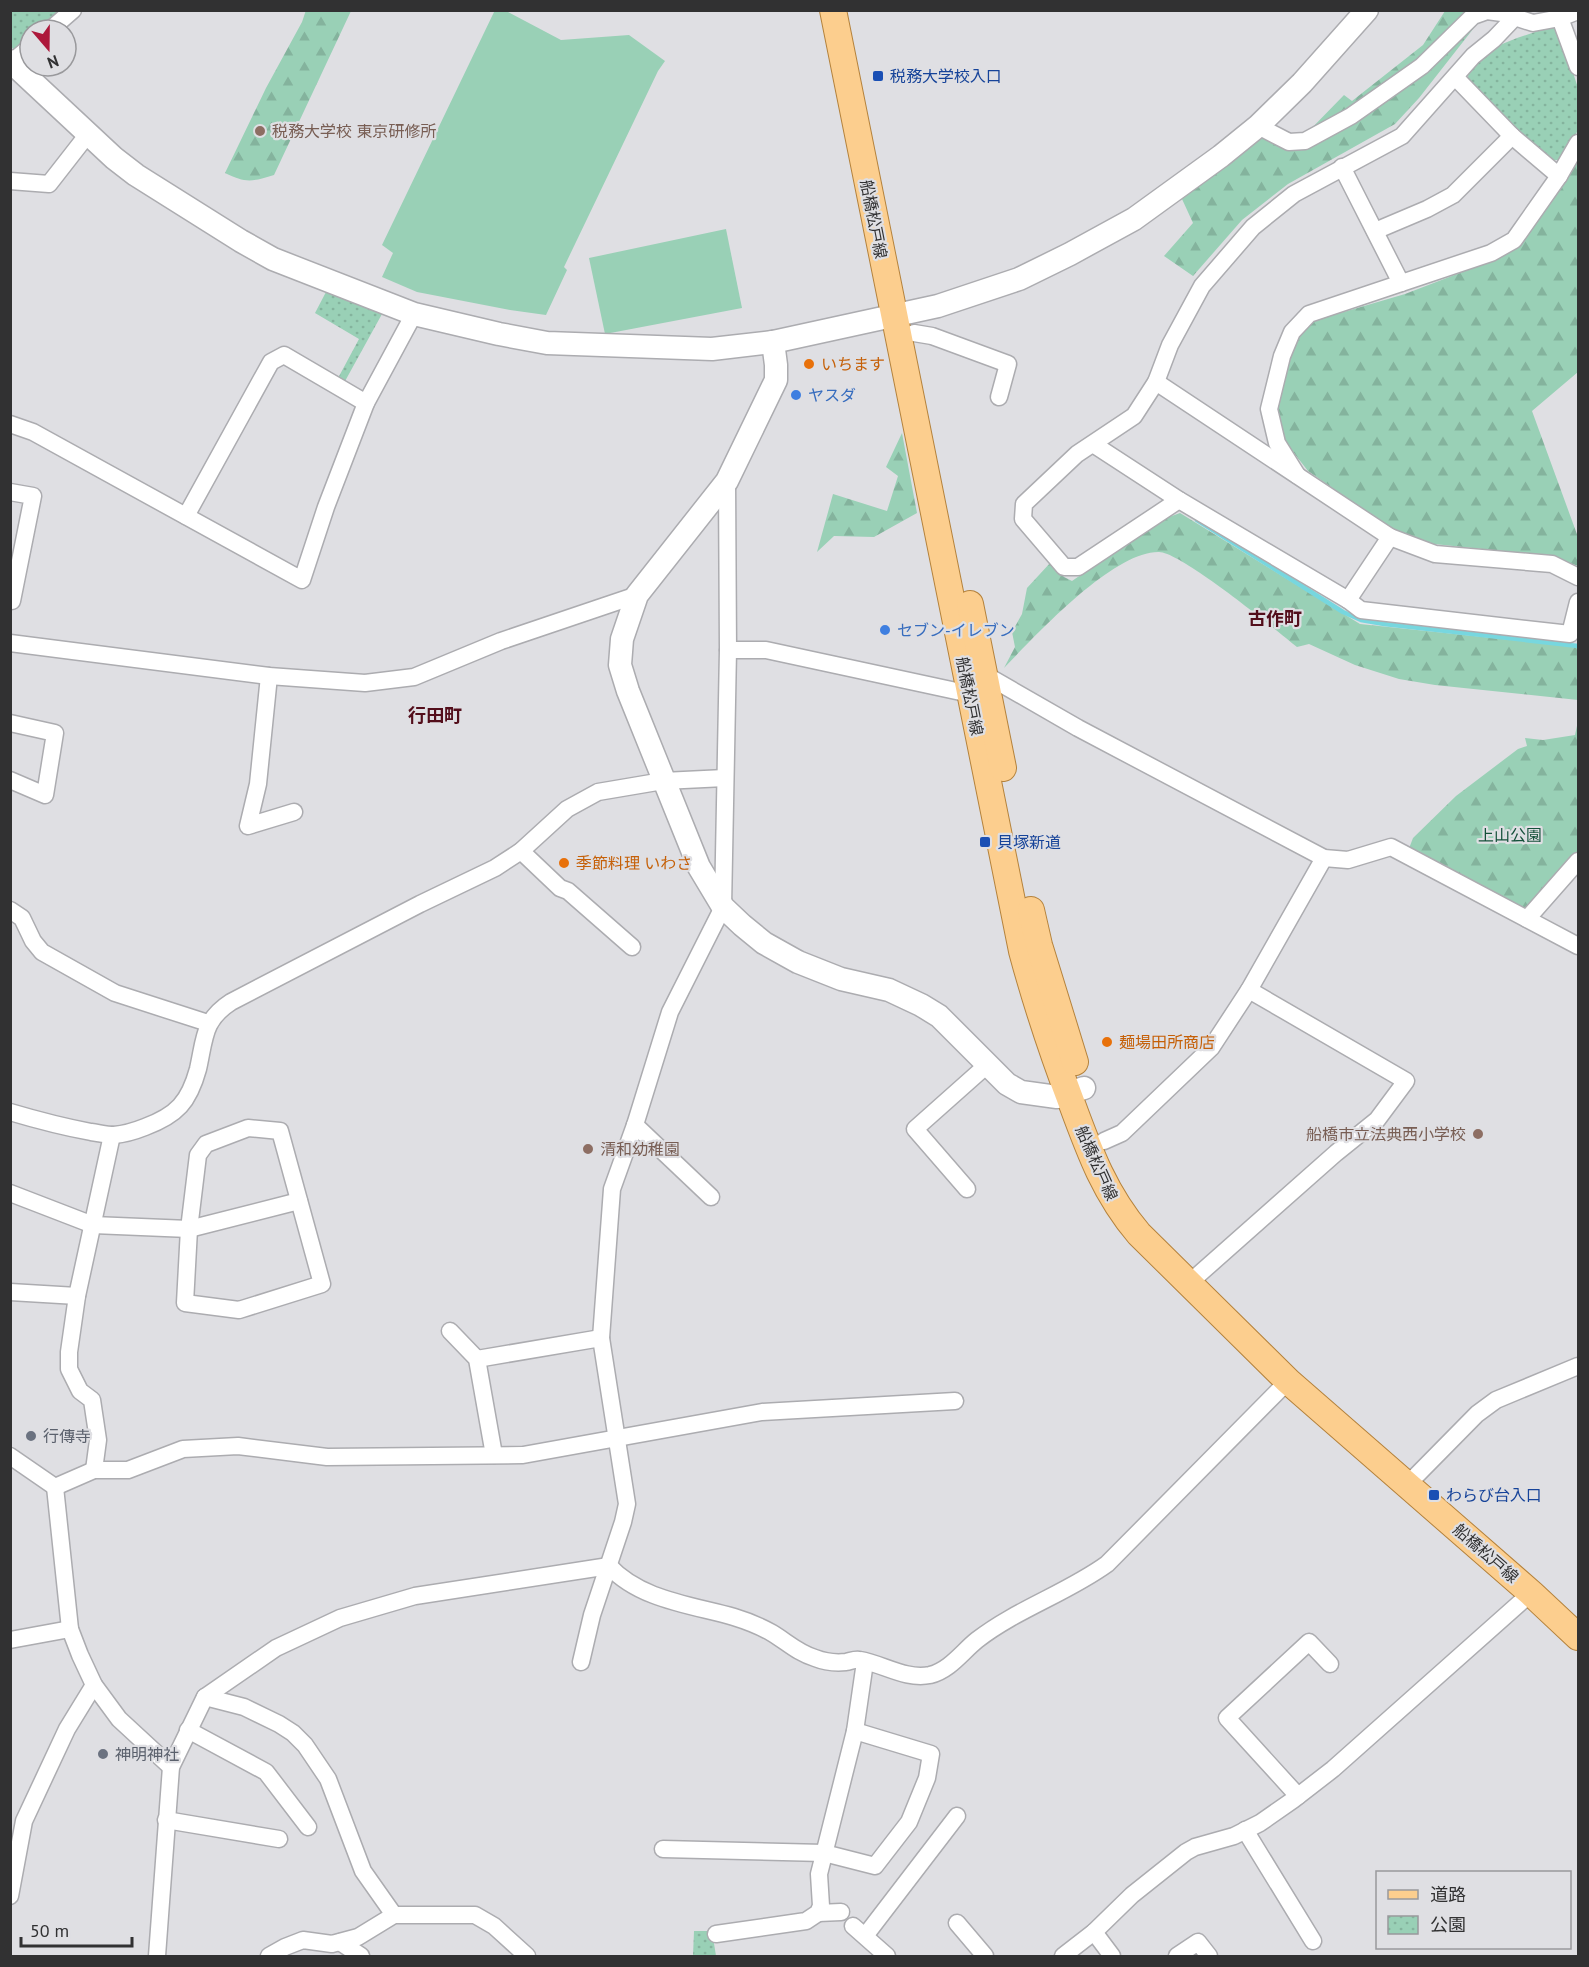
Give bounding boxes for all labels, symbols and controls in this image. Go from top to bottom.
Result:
north arrow [18,18,78,78]
text: N [45,51,61,73]
place label: 税務大学校入口 [890,66,1002,86]
marker: 税務大学校入口 [871,69,885,83]
place label: 税務大学校 東京研修所 [272,121,436,141]
marker: 税務大学校 東京研修所 [253,124,267,138]
street label: 船橋松戸線 [857,178,891,260]
place label: いちます [821,354,885,374]
marker: いちます [802,357,816,371]
place label: ヤスダ [808,385,856,405]
marker: ヤスダ [789,388,803,402]
district label: 古作町 [1248,607,1302,630]
place label: セブン-イレブン [897,620,1015,640]
marker: セブン-イレブン [878,623,892,637]
street label: 船橋松戸線 [953,655,987,737]
district label: 行田町 [408,704,462,727]
park label: 上山公園 [1478,825,1542,845]
place label: 貝塚新道 [997,832,1061,852]
marker: 貝塚新道 [978,835,992,849]
place label: 季節料理 いわさ [576,853,692,873]
marker: 季節料理 いわさ [557,856,571,870]
place label: 麺場田所商店 [1119,1032,1215,1052]
marker: 麺場田所商店 [1100,1035,1114,1049]
street label: 船橋松戸線 [1072,1122,1122,1204]
place label: 船橋市立法典西小学校 [1306,1124,1466,1144]
marker: 船橋市立法典西小学校 [1471,1127,1485,1141]
place label: 清和幼稚園 [600,1139,680,1159]
marker: 清和幼稚園 [581,1142,595,1156]
place label: 行傳寺 [43,1426,91,1446]
marker: 行傳寺 [24,1429,38,1443]
place label: わらび台入口 [1446,1485,1542,1505]
marker: わらび台入口 [1427,1488,1441,1502]
street label: 船橋松戸線 [1449,1519,1523,1587]
place label: 神明神社 [115,1744,179,1764]
marker: 神明神社 [96,1747,110,1761]
legend [1376,1871,1571,1949]
text: 道路 [1430,1883,1466,1906]
scale bar [21,1910,132,1948]
text: 公園 [1430,1913,1466,1936]
text: 50 m [30,1919,69,1942]

